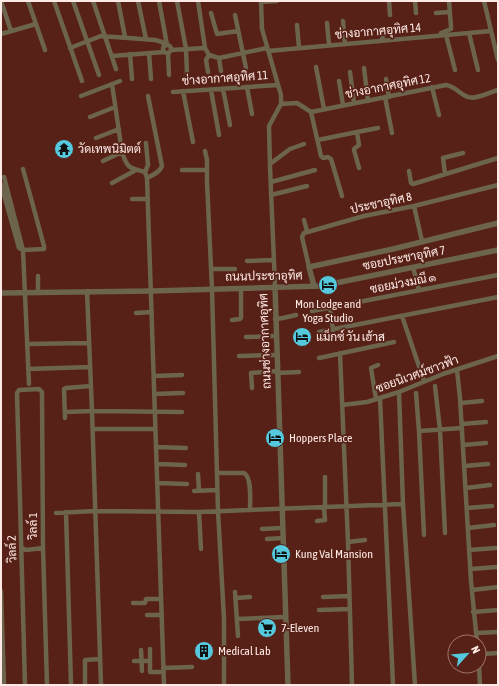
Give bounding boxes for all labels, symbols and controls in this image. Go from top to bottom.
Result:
street label: ช่างอากาศอุทิศ 14 [334,20,422,44]
street label: ช่างอากาศอุทิศ 11 [181,68,269,90]
street label: ช่างอากาศอุทิศ 12 [344,71,432,103]
temple icon: วัดเทพนิมิตต์ [53,138,75,160]
place label: วัดเทพนิมิตต์ [78,141,141,156]
street label: ประชาอุทิศ 8 [349,190,414,218]
street label: ซอยประชาอุทิศ 7 [361,243,447,275]
street label: ถนนประชาอุทิศ [225,268,303,286]
street label: ซอยม่วงมณี ๑ [368,269,437,296]
hotel icon: Mon Lodge and Yoga Studio [317,274,339,296]
street label: ถนนช่างอากาศอุทิศ [256,293,276,389]
place label: Mon Lodge and Yoga Studio [295,297,361,325]
hotel icon: แม็กซ์ วัน เฮ้าส [291,326,313,348]
place label: แม็กซ์ วัน เฮ้าส [316,328,385,344]
street label: ซอยนิเวศม์ชาวฟ้า [373,352,460,395]
hotel icon: Hoppers Place [264,427,286,449]
place label: Hoppers Place [289,431,352,445]
street label: วิลล์ 1 [25,512,40,541]
street label: วิลล์ 2 [4,535,20,564]
hotel icon: Kung Val Mansion [270,543,292,565]
place label: Kung Val Mansion [295,547,373,561]
supermarket icon: 7-Eleven [256,617,278,639]
place label: 7-Eleven [281,621,319,635]
north arrow [447,634,487,674]
building icon: Medical Lab [193,640,215,662]
place label: Medical Lab [218,644,271,658]
text: N [469,644,483,655]

